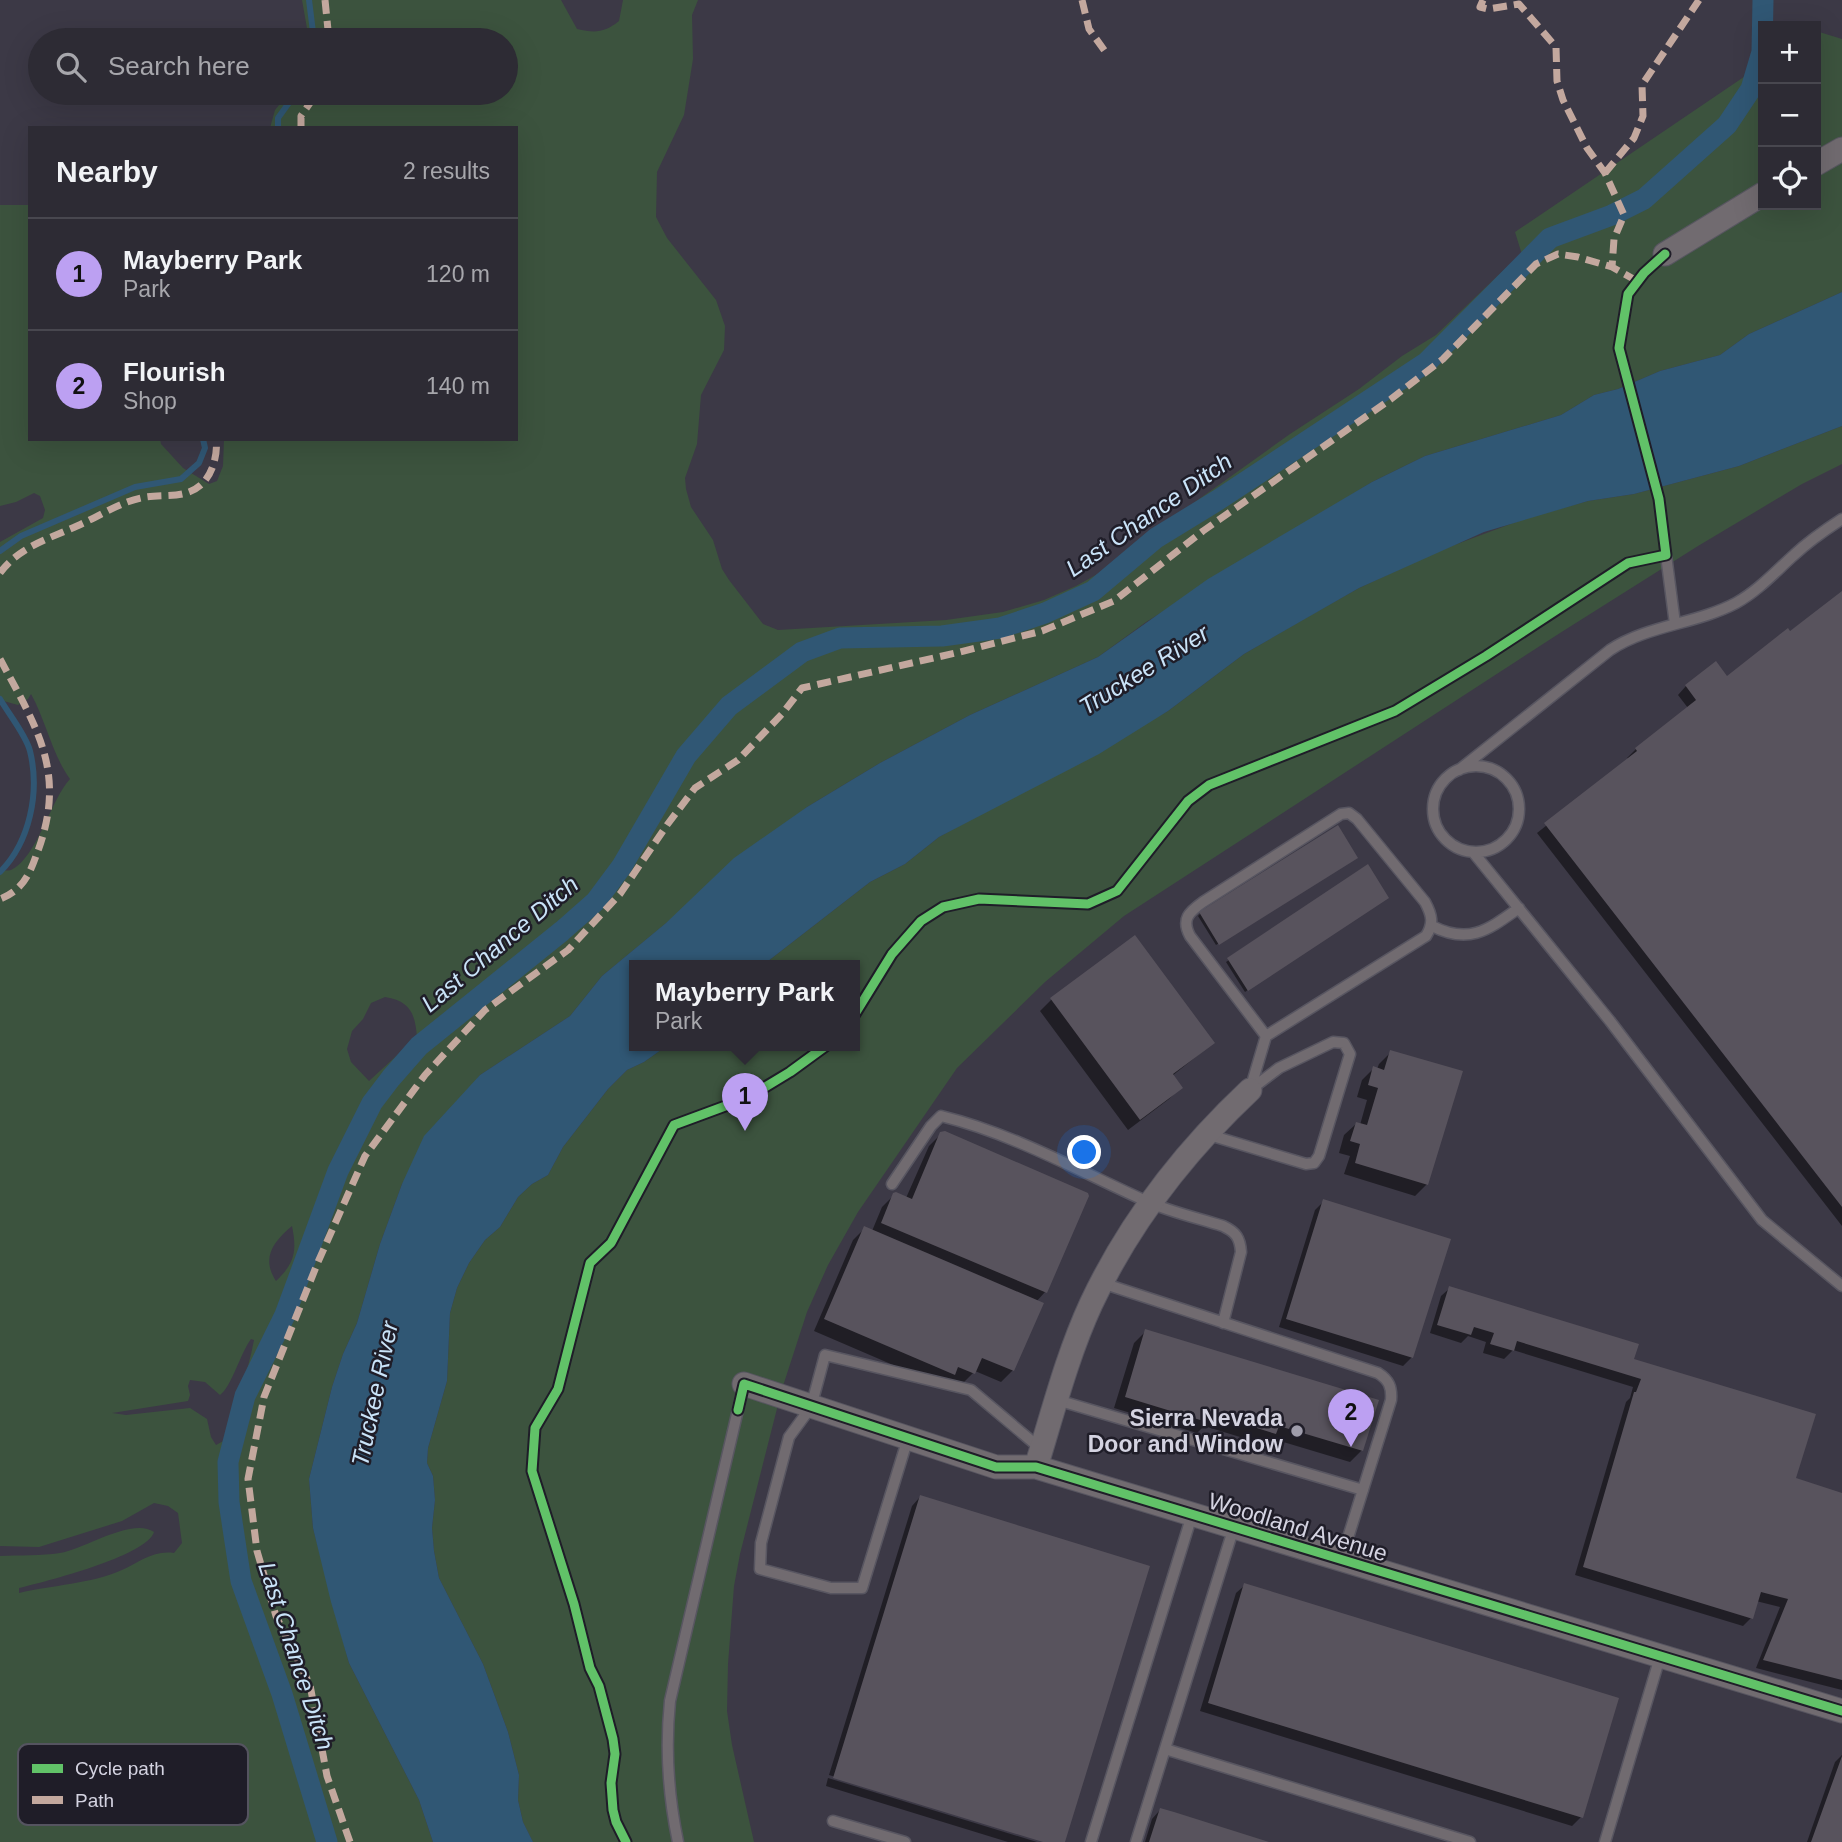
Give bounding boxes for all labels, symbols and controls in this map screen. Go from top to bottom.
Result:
map controls [1758,21,1821,210]
button: + [1758,21,1821,84]
search box [28,28,518,105]
icon: search [52,48,90,86]
text: Search here [108,51,250,81]
button: − [1758,84,1821,147]
button: locate [1758,147,1821,210]
text: Nearby [56,155,158,188]
text: 2 results [403,158,490,184]
text: Mayberry Park [123,245,302,275]
text: 1 [73,261,85,287]
text: 120 m [426,261,490,287]
text: Park [123,276,170,302]
text: Flourish [123,357,226,387]
text: 2 [73,373,85,399]
text: 140 m [426,373,490,399]
text: Shop [123,388,177,414]
water label: Last Chance Ditch [1061,447,1237,582]
water label: Truckee River [1074,618,1214,720]
water label: Last Chance Ditch [416,870,583,1017]
popup [629,960,860,1051]
text: Mayberry Park [655,977,834,1007]
text: Park [655,1008,702,1034]
pin: 1 [722,1073,768,1131]
your location [1067,1135,1101,1169]
water label: Truckee River [346,1318,403,1469]
pin: 2 [1328,1389,1374,1447]
place label: Sierra Nevada Door and Window [1088,1405,1283,1457]
marker: Sierra Nevada Door and Window [1289,1423,1305,1439]
street label: Woodland Avenue [1205,1487,1391,1567]
water label: Last Chance Ditch [253,1558,340,1753]
legend [18,1744,248,1825]
text: Cycle path [75,1758,165,1779]
text: Path [75,1790,114,1811]

